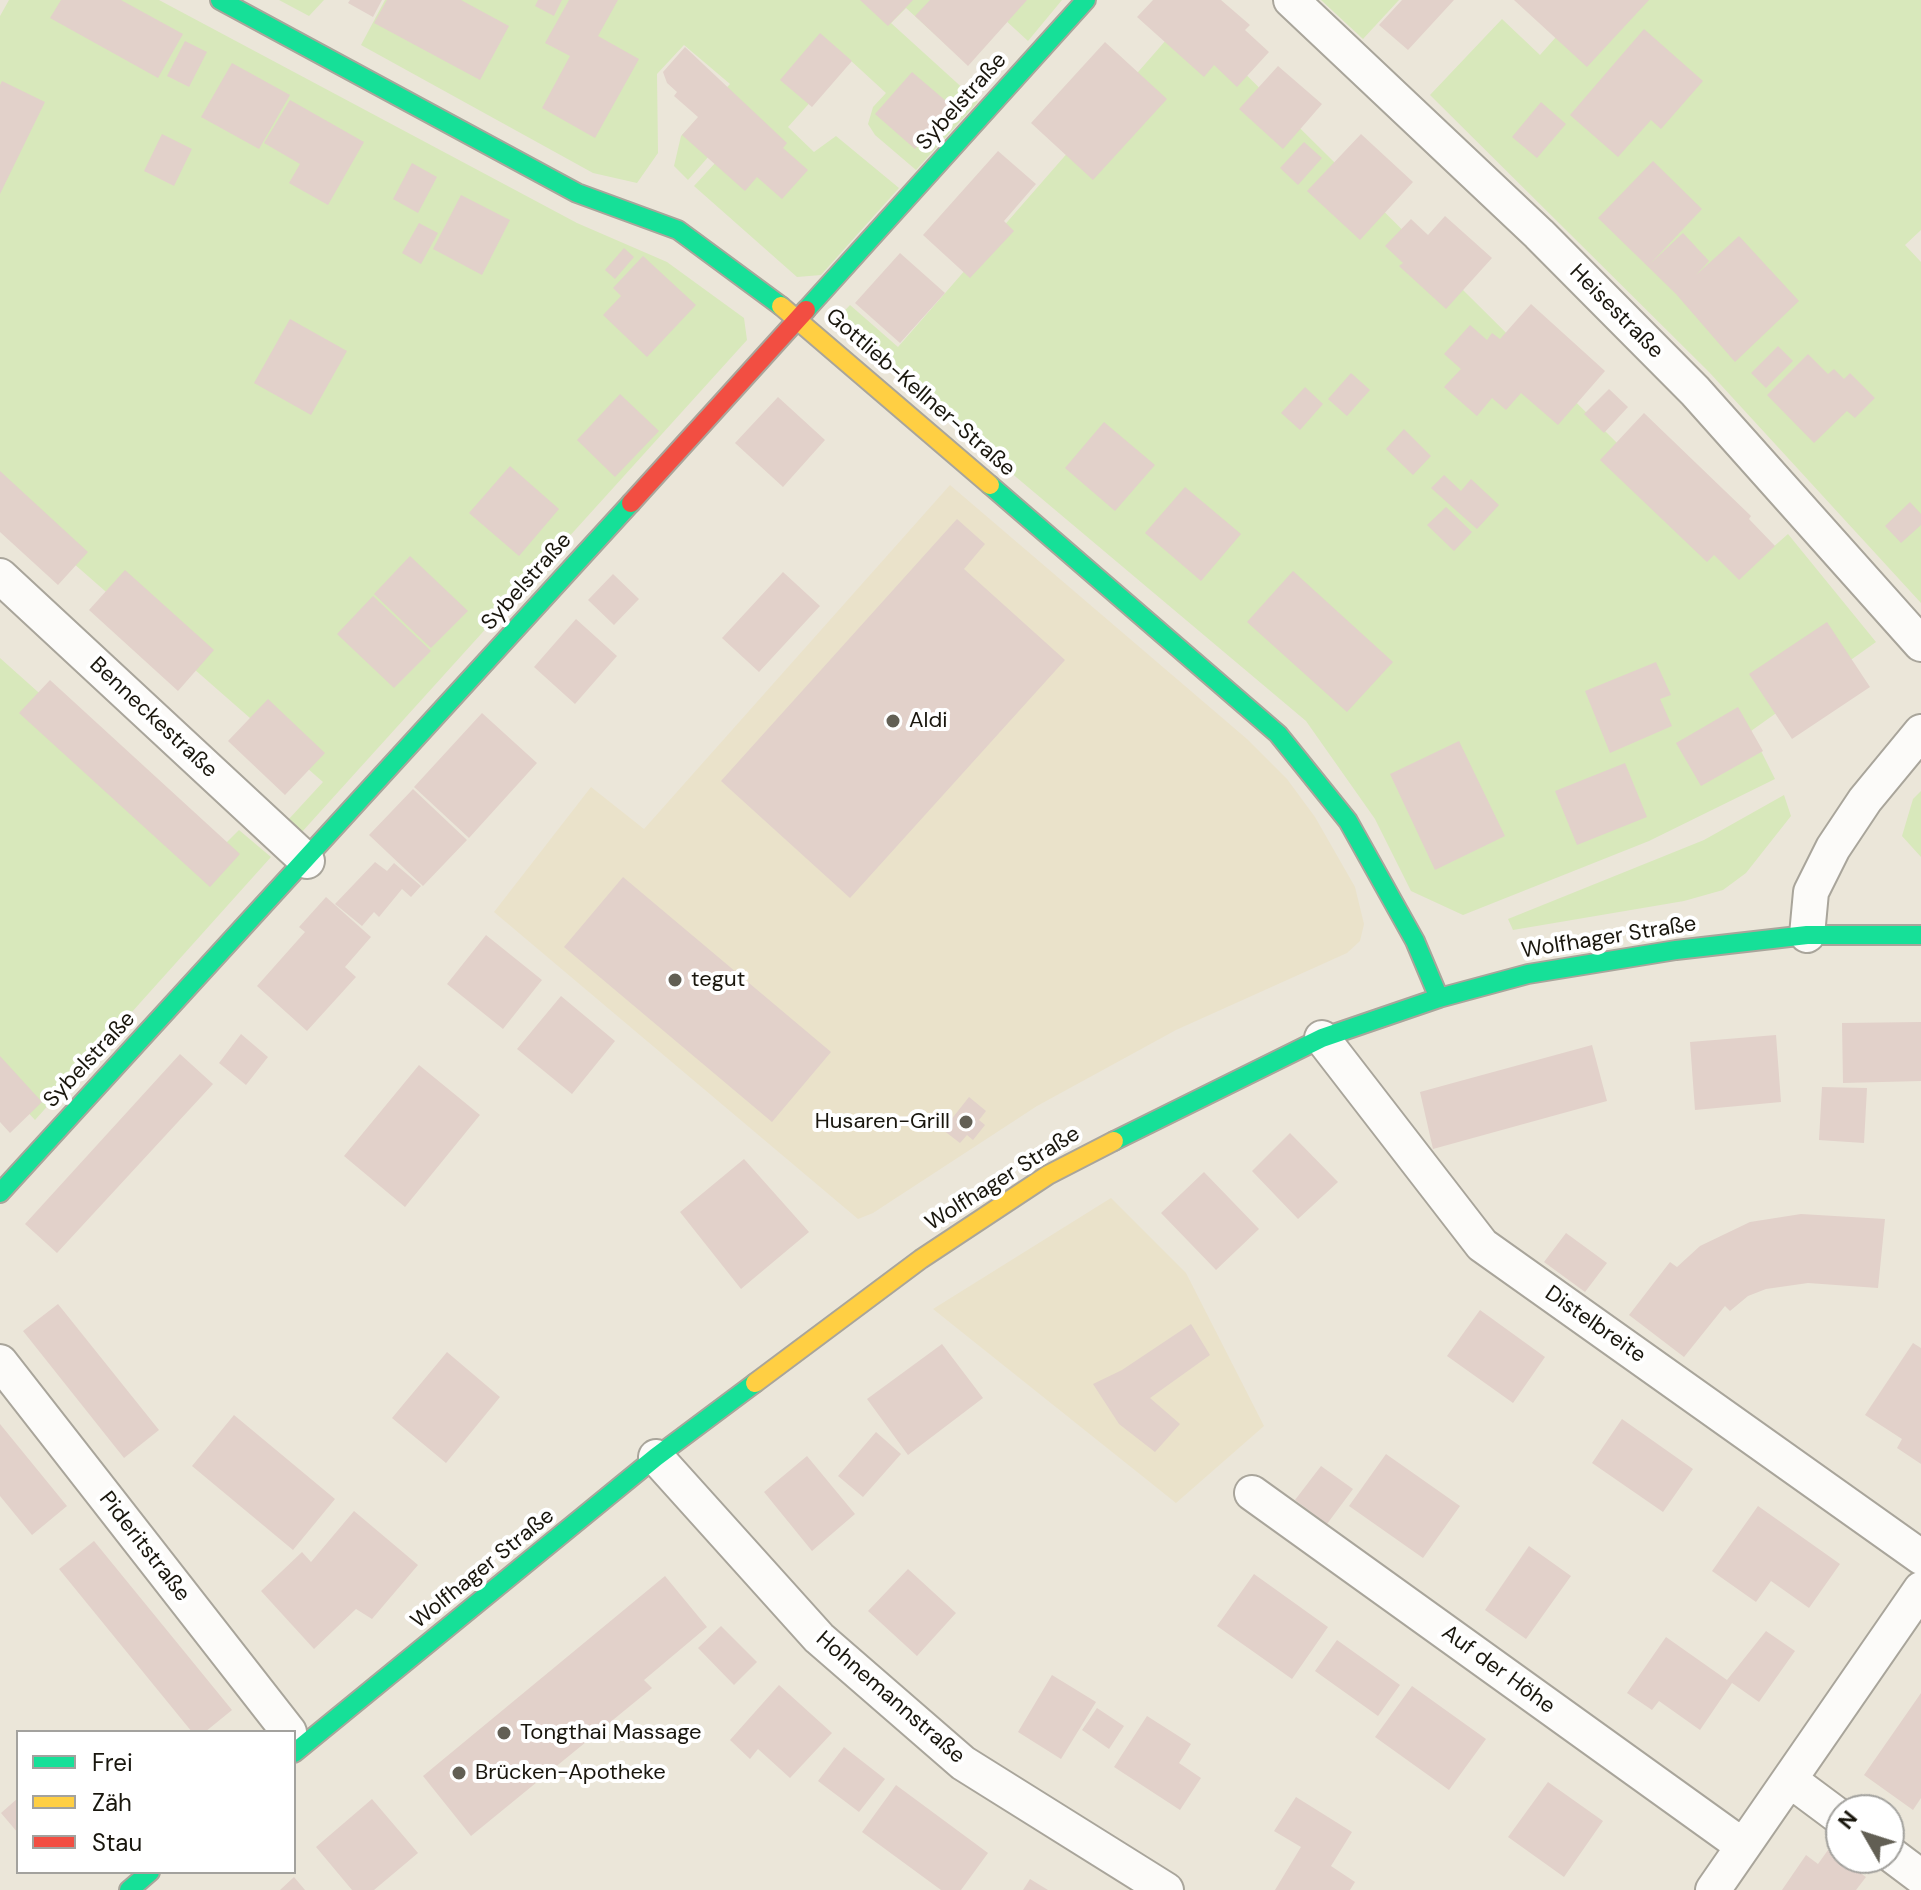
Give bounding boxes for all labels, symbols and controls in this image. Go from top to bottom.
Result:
street label: Sybelstraße [911,48,1013,156]
street label: Heisestraße [1563,259,1669,365]
street label: Gottlieb-Kellner-Straße [820,303,1020,483]
street label: Sybelstraße [476,528,578,636]
street label: Benneckestraße [84,652,222,784]
place label: Aldi [909,708,948,734]
marker: Aldi [884,712,902,730]
street label: Wolfhager Straße [1520,911,1698,965]
place label: tegut [691,967,745,993]
marker: tegut [666,971,684,989]
street label: Sybelstraße [39,1006,141,1114]
place label: Husaren-Grill [815,1109,950,1135]
marker: Husaren-Grill [957,1113,975,1131]
street label: Wolfhager Straße [921,1121,1085,1237]
street label: Distelbreite [1540,1281,1650,1369]
street label: Pideritstraße [93,1487,195,1607]
street label: Wolfhager Straße [406,1503,560,1635]
street label: Auf der Höhe [1436,1620,1560,1720]
street label: Hohnemannstraße [810,1626,970,1770]
place label: Tongthai Massage [520,1720,702,1746]
marker: Tongthai Massage [495,1724,513,1742]
legend [16,1730,296,1874]
text: Frei [92,1747,133,1778]
place label: Brücken-Apotheke [475,1760,666,1786]
marker: Brücken-Apotheke [450,1764,468,1782]
text: Zäh [92,1787,132,1818]
north arrow [1825,1794,1905,1874]
text: N [1831,1804,1864,1835]
text: Stau [92,1827,142,1858]

